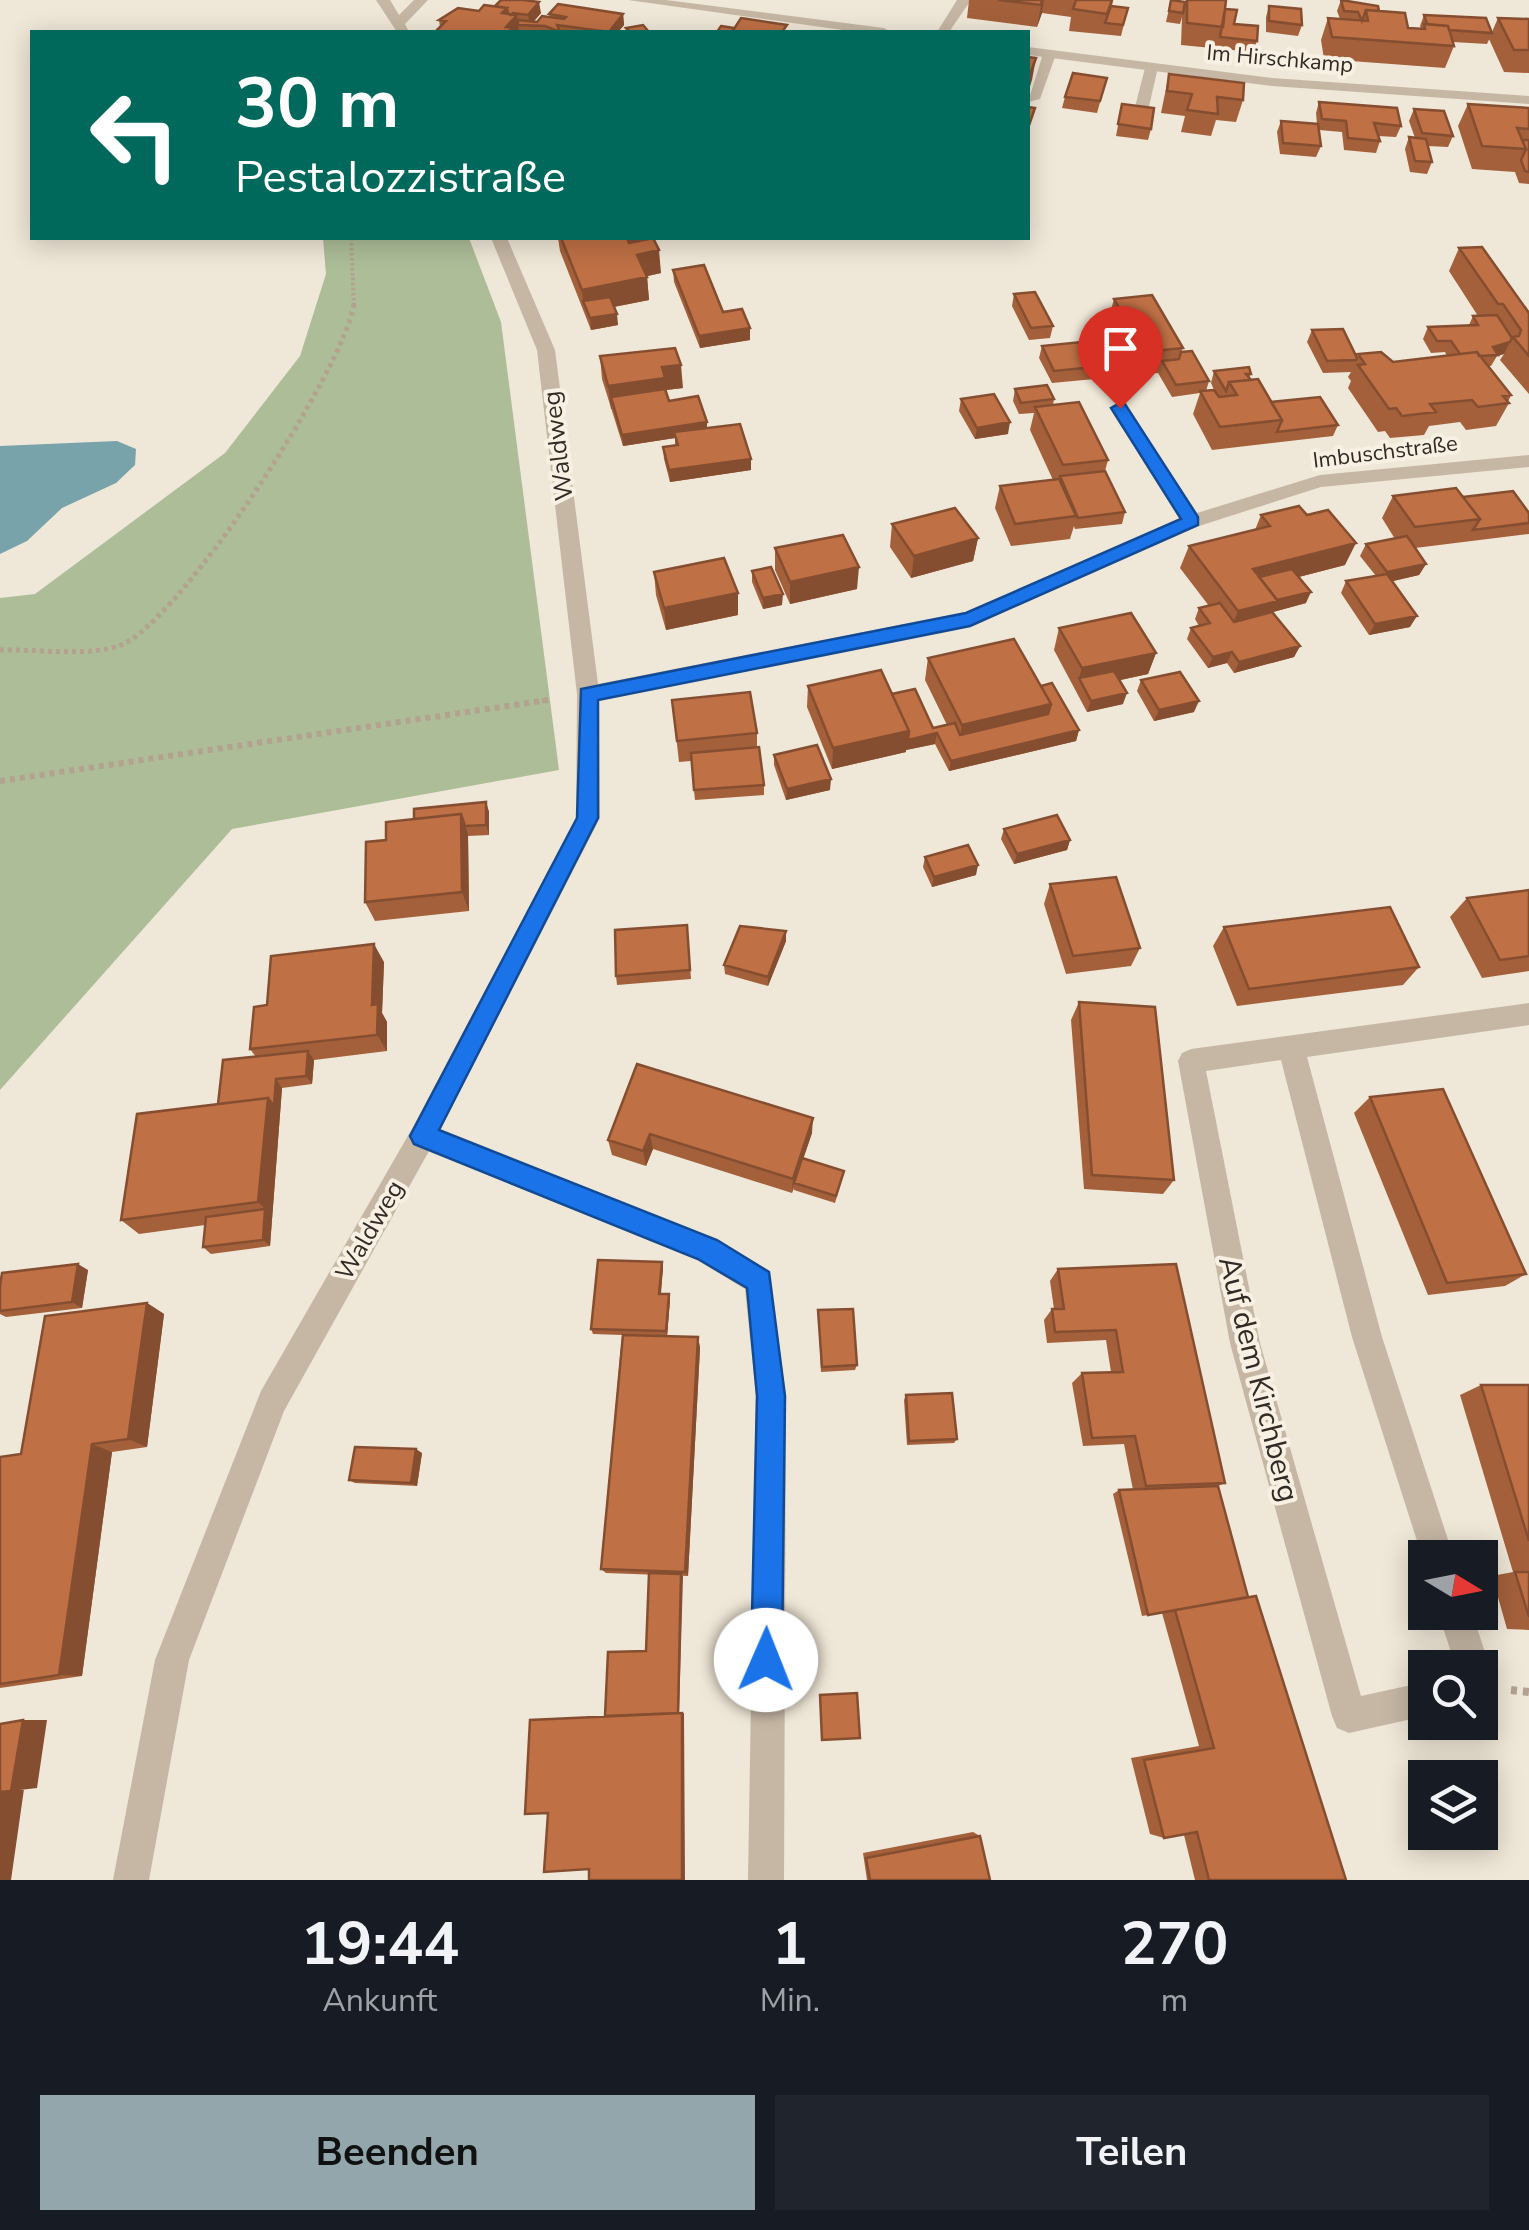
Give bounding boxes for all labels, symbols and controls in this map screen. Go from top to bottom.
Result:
street label: Im Hirschkamp [1205,38,1355,80]
text: 30 m [235,56,399,152]
icon: left [70,70,200,200]
text: Pestalozzistraße [235,147,566,208]
pin [1078,306,1163,409]
icon: arrive [1093,321,1148,376]
street label: Waldweg [534,389,582,503]
street label: Imbuschstraße [1311,428,1459,476]
street label: Waldweg [328,1174,412,1287]
street label: Auf dem Kirchberg [1208,1252,1309,1506]
north arrow [1408,1540,1498,1630]
map controls [1408,1540,1498,1850]
position arrow [714,1608,818,1712]
button: search [1408,1650,1498,1740]
button: layers [1408,1760,1498,1850]
text: 19:44 [300,1903,459,1985]
text: 1 [772,1903,808,1985]
text: 270 [1121,1903,1229,1985]
text: Ankunft [323,1979,437,2022]
text: Min. [760,1979,820,2022]
text: m [1161,1979,1188,2022]
button: Beenden [40,2095,755,2210]
button: Teilen [775,2095,1489,2210]

